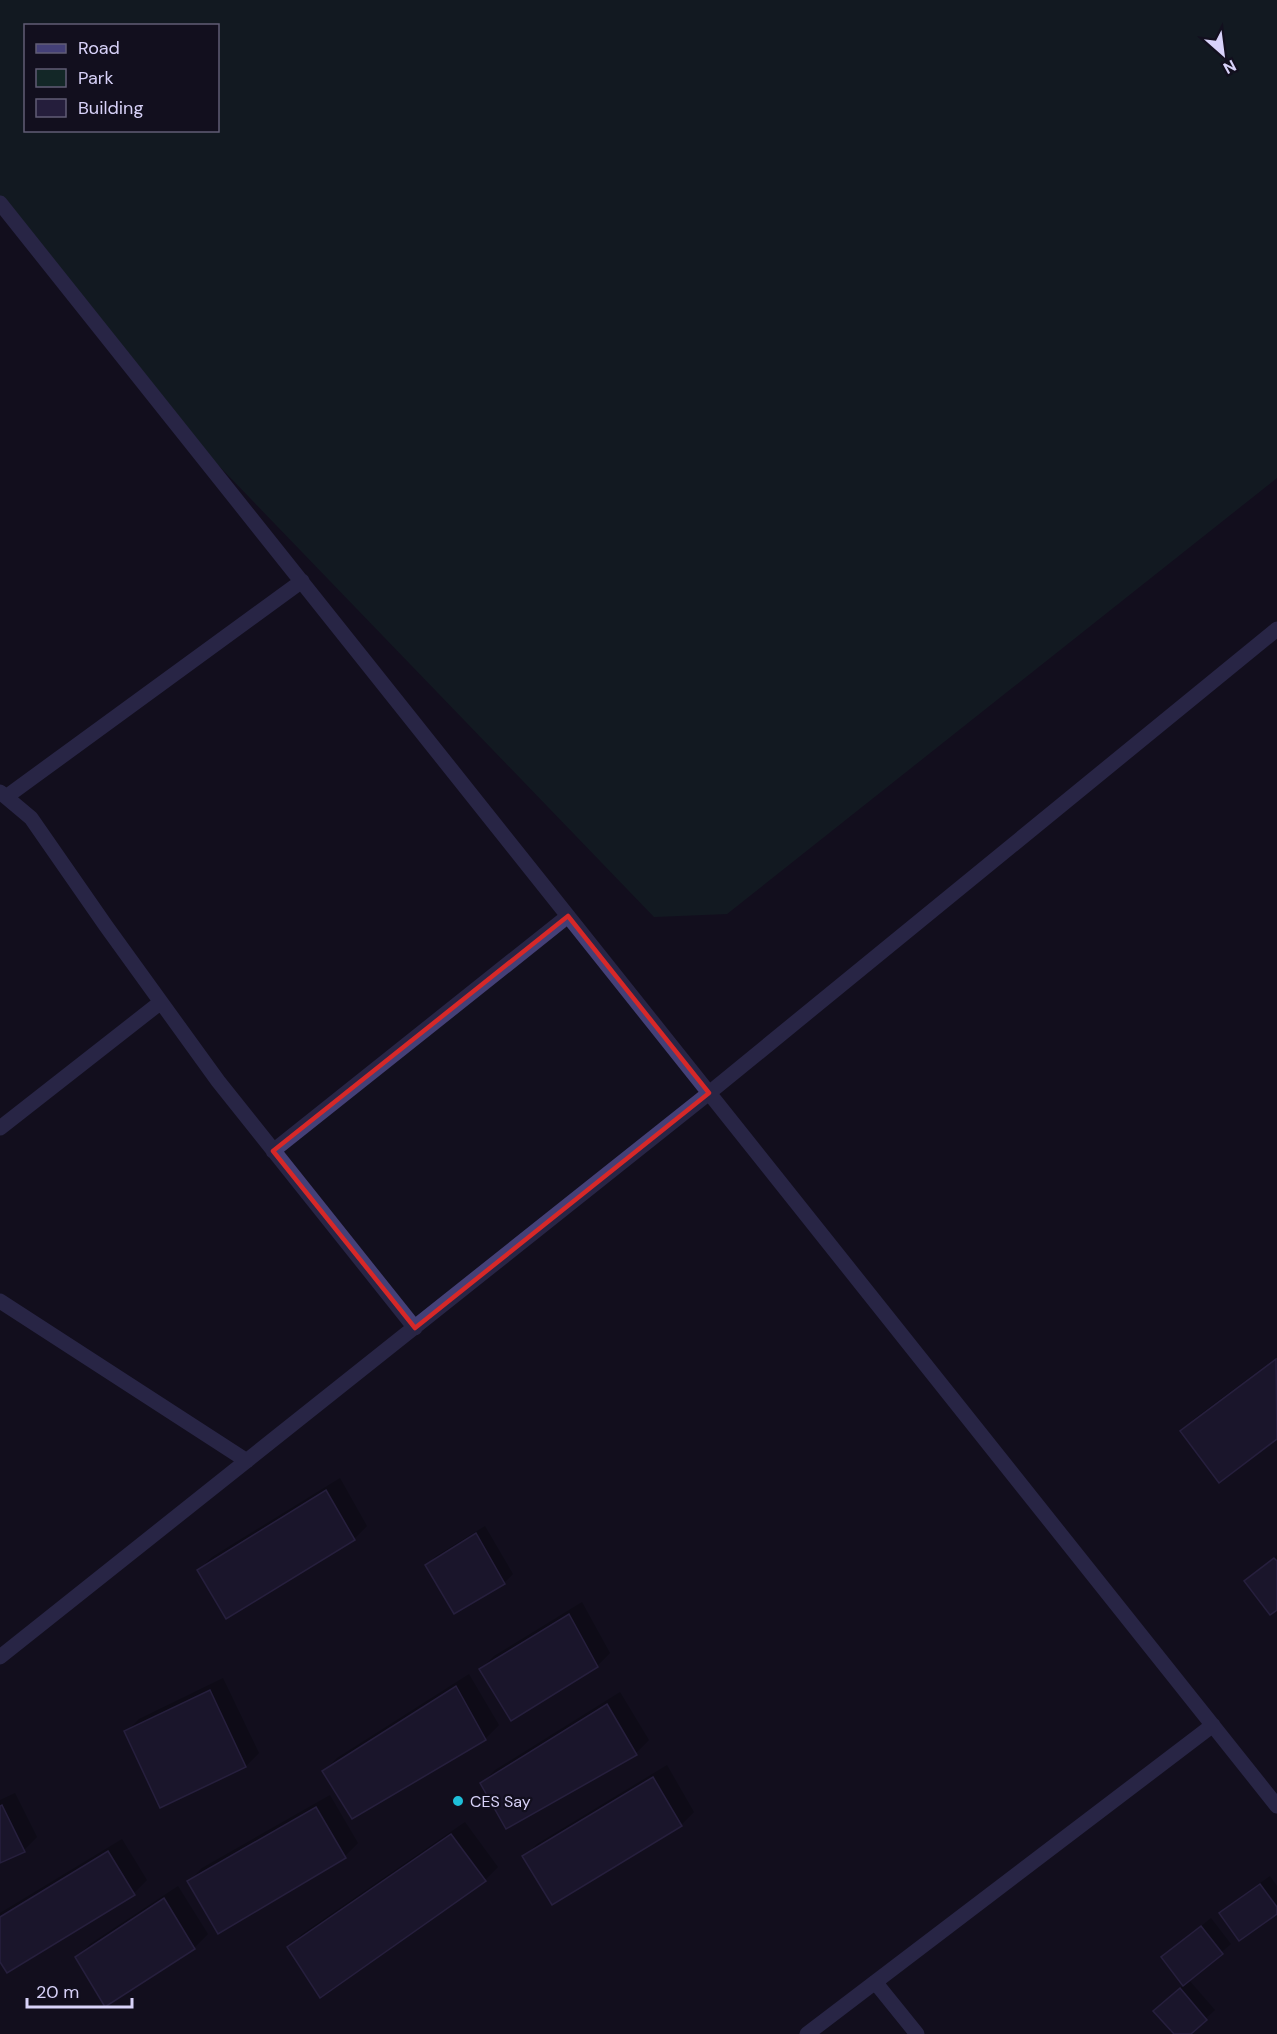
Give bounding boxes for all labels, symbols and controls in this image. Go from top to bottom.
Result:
legend [24,24,219,132]
north arrow [1193,24,1253,84]
text: Road [78,36,120,60]
text: N [1220,55,1240,79]
text: Park [78,66,114,90]
text: Building [78,96,143,120]
place label: CES Say [470,1791,531,1812]
marker: CES Say [451,1794,465,1808]
scale bar [27,1971,132,2009]
text: 20 m [36,1980,79,2004]

